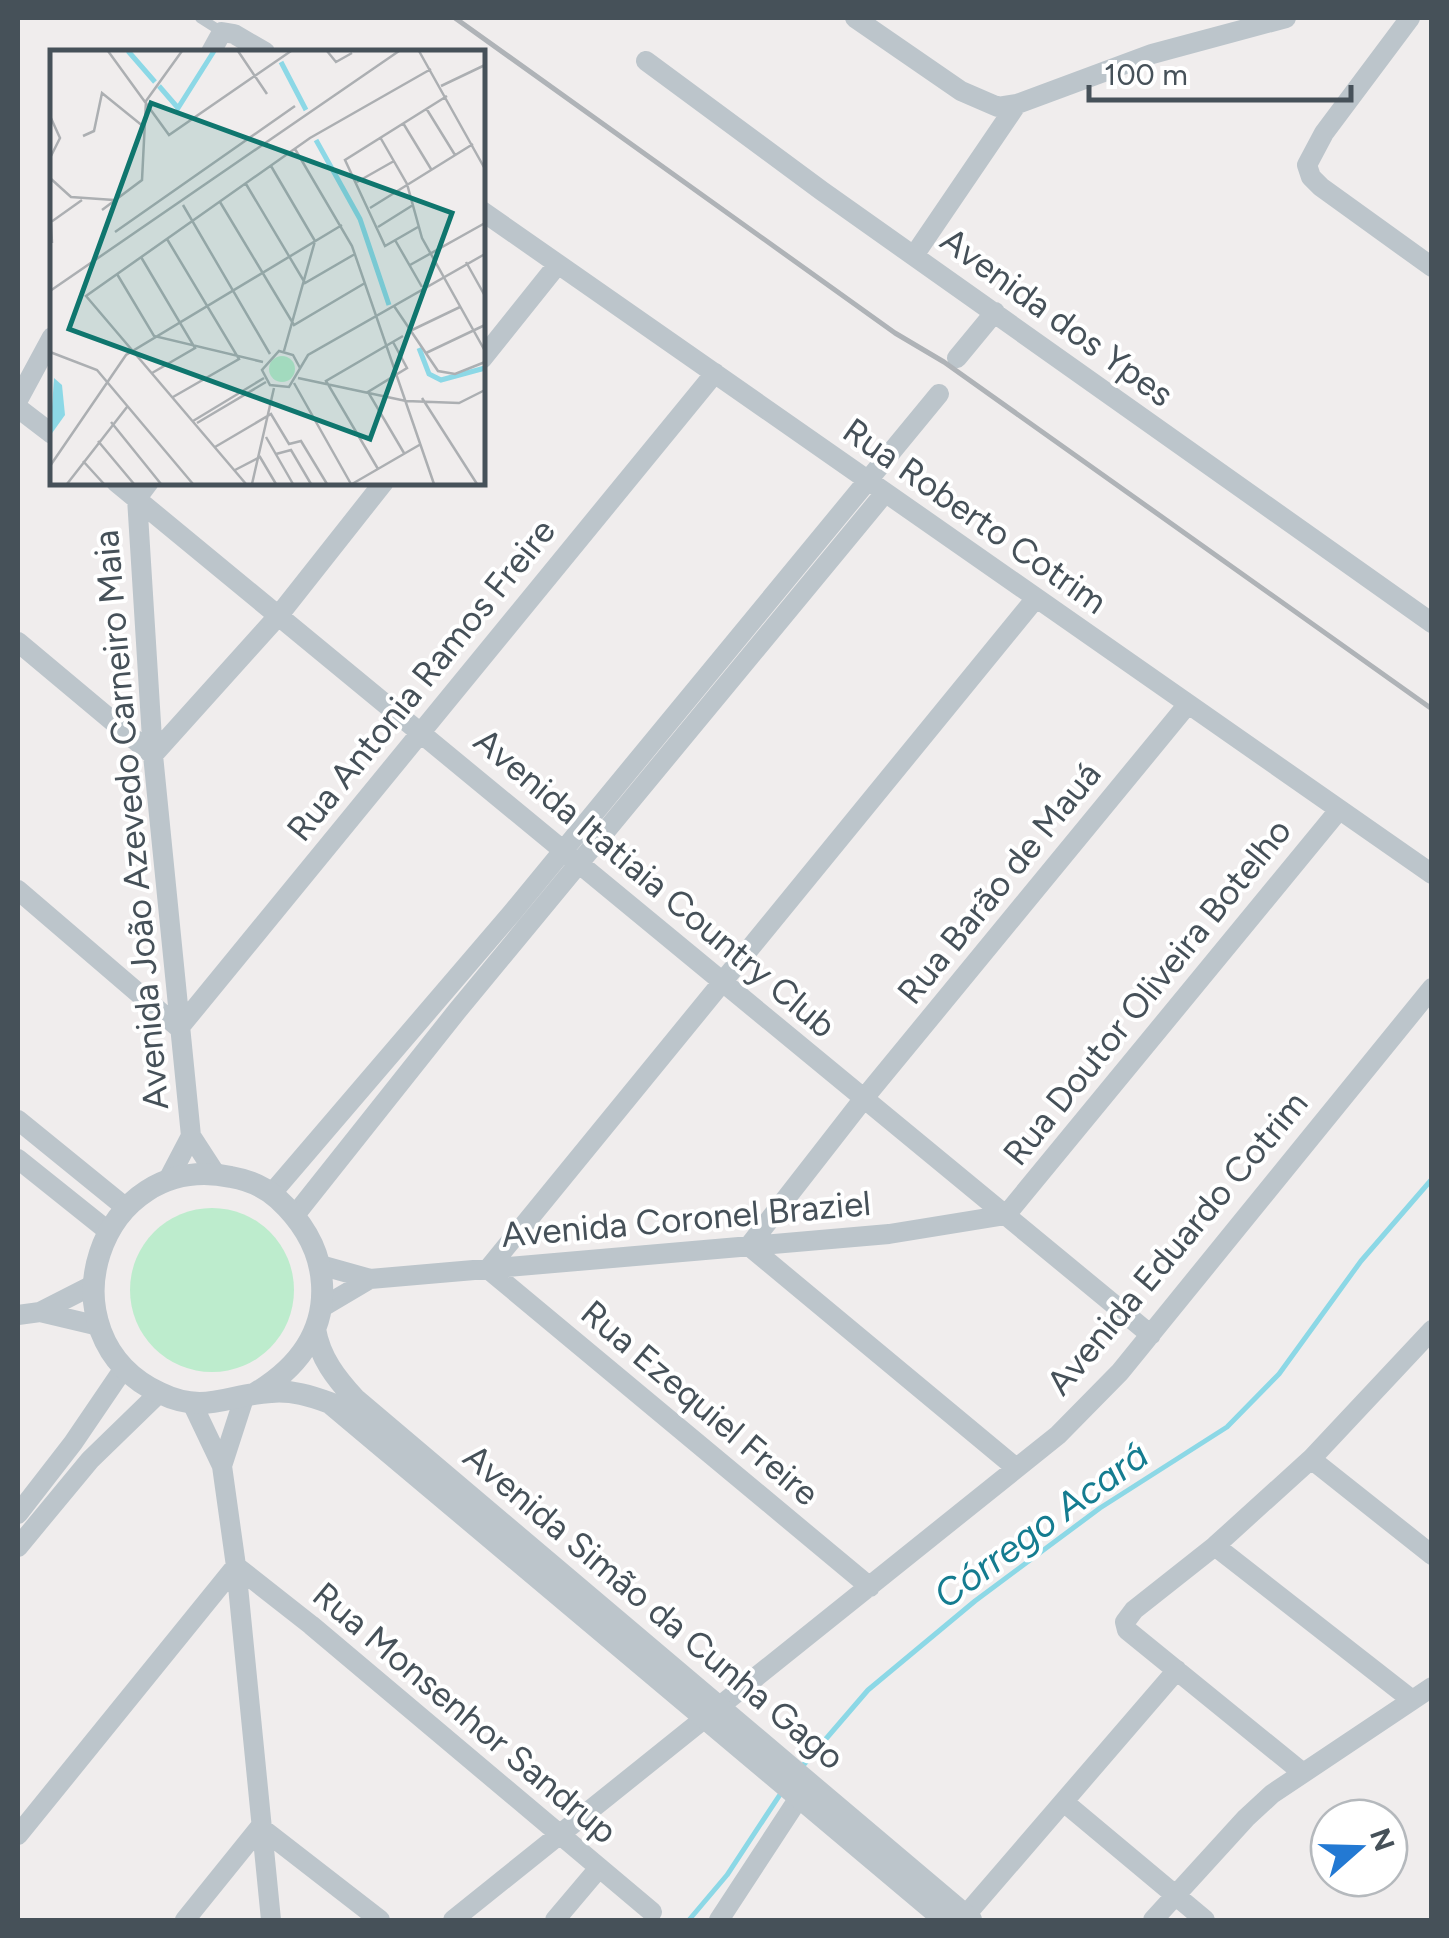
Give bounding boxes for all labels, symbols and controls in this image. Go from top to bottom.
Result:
scale bar [1089,40,1352,102]
inset map [50,50,485,485]
text: 100 m [1104,56,1188,93]
street label: Avenida dos Ypes [933,219,1181,415]
street label: Rua Roberto Cotrim [835,409,1115,623]
street label: Rua Antonia Ramos Freire [278,510,564,850]
street label: Avenida João Azevedo Carneiro Maia [85,528,177,1112]
street label: Avenida Itatiaia Country Club [466,719,844,1047]
street label: Rua Barão de Mauá [889,754,1109,1012]
street label: Rua Doutor Oliveira Botelho [994,810,1300,1174]
street label: Avenida Eduardo Cotrim [1038,1083,1316,1403]
street label: Avenida Coronel Braziel [500,1182,872,1256]
street label: Rua Ezequiel Freire [573,1291,827,1515]
water label: Córrego Acará [925,1432,1157,1618]
street label: Avenida Simão da Cunha Gago [455,1435,853,1779]
street label: Rua Monsenhor Sandrup [304,1573,626,1853]
north arrow [1309,1798,1409,1898]
text: N [1363,1823,1402,1855]

